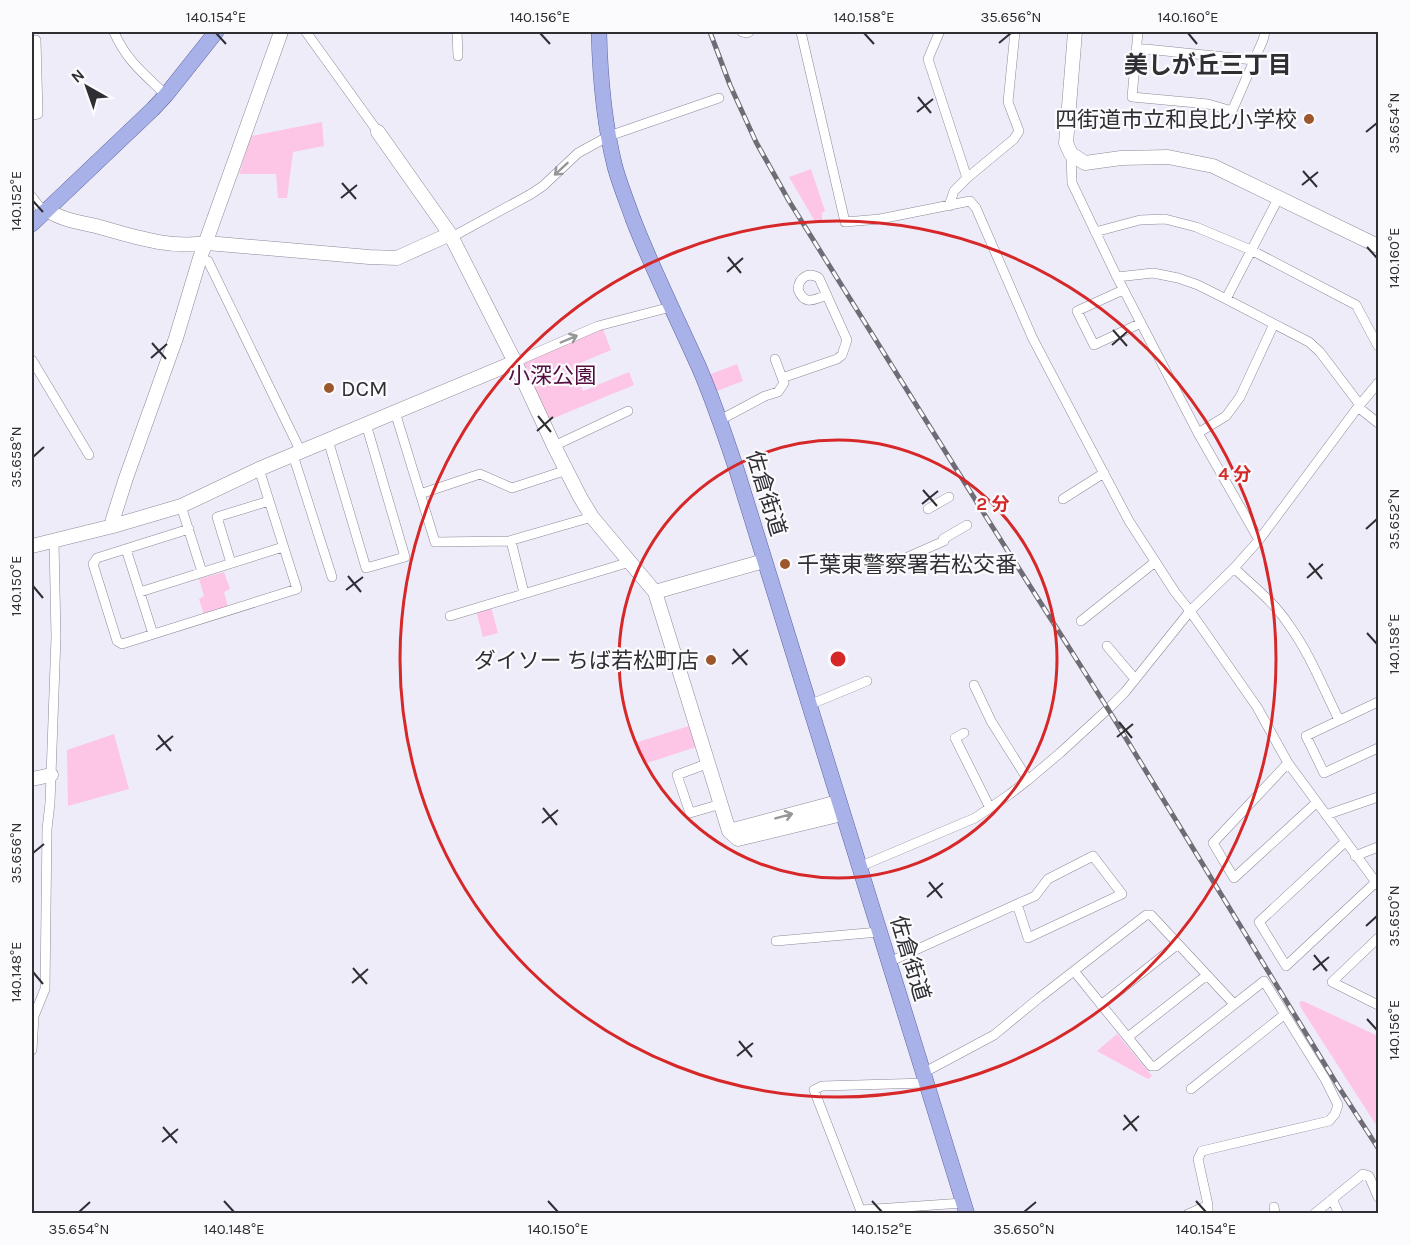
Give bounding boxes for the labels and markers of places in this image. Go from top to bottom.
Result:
place label: 四街道市立和良比小学校 [1055,107,1297,133]
marker: 四街道市立和良比小学校 [1302,112,1316,126]
place label: DCM [341,376,388,402]
marker: DCM [322,381,336,395]
place label: 千葉東警察署若松交番 [797,552,1017,578]
marker: 千葉東警察署若松交番 [778,557,792,571]
place label: ダイソー ちば若松町店 [474,648,699,674]
centre of rings [828,649,848,669]
marker: ダイソー ちば若松町店 [704,653,718,667]

